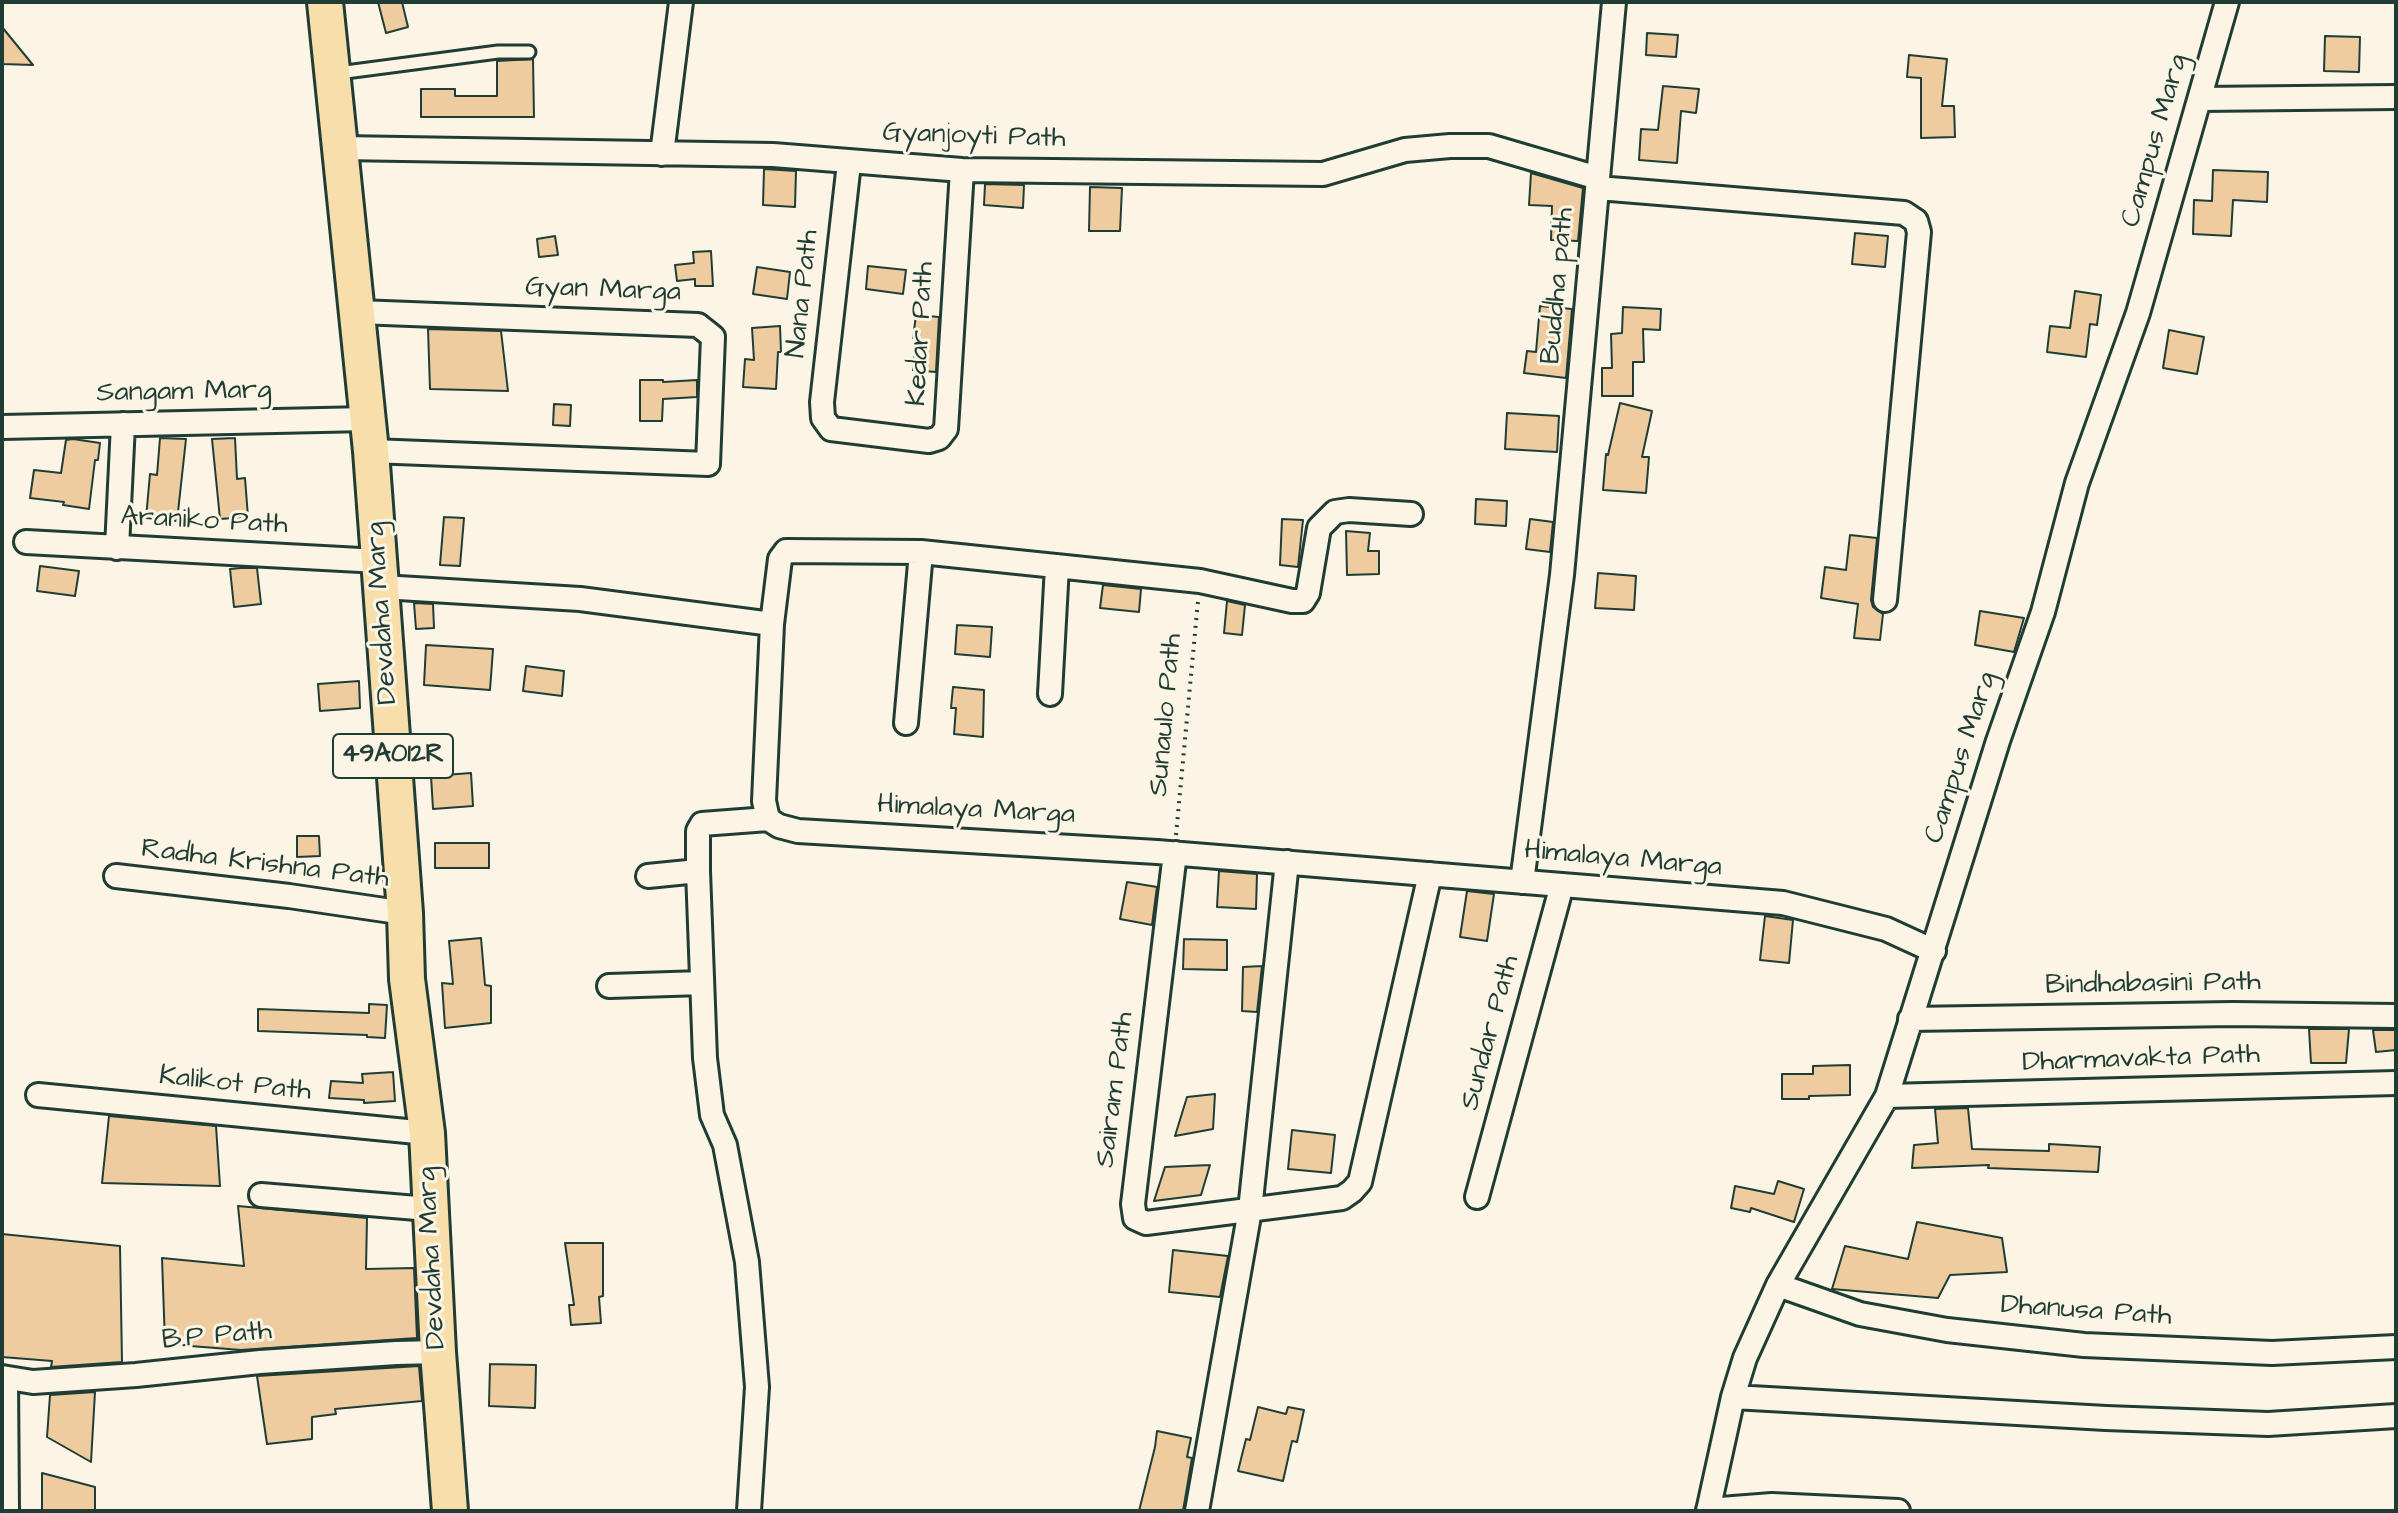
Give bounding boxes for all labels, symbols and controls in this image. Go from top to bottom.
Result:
street label: Campus Marg [2115,51,2197,231]
street label: Gyanjoyti Path [882,117,1066,157]
street label: Buddha path [1535,206,1583,366]
street label: Nana Path [781,228,827,360]
street label: Kedar Path [901,261,943,407]
street label: Gyan Marga [525,271,681,311]
street label: Sangam Marg [96,375,272,411]
street label: Araniko Path [120,501,288,543]
street label: Devdaha Marg [360,521,406,705]
street label: Sunaulo Path [1143,632,1191,798]
street label: Campus Marg [1918,668,2006,848]
road number: 49A012R [333,734,453,778]
street label: Himalaya Marga [876,789,1076,833]
street label: Radha Krishna Path [139,833,391,897]
street label: Himalaya Marga [1523,835,1723,885]
street label: Sundar Path [1454,952,1528,1114]
street label: Bindhabasini Path [2045,966,2261,1004]
street label: Sairam Path [1090,1010,1142,1170]
street label: Dharmavakta Path [2022,1039,2260,1081]
street label: Kalikot Path [157,1060,313,1110]
street label: Devdaha Marg [411,1166,455,1350]
street label: Dhanusa Path [1999,1289,2173,1335]
street label: B.P Path [161,1315,273,1359]

